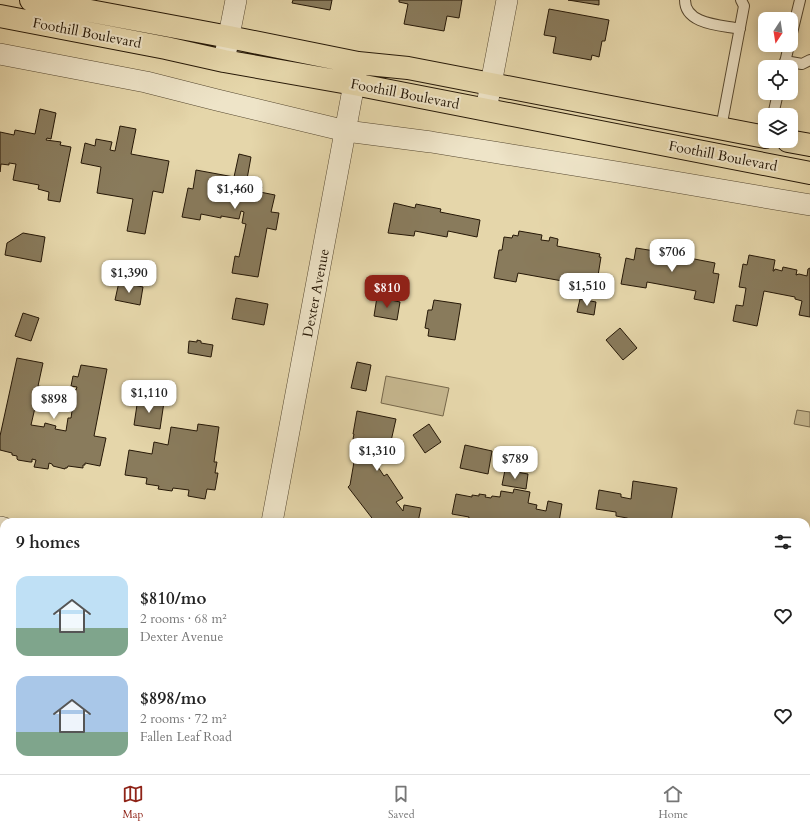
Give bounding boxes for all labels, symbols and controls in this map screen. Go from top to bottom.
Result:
north arrow [758,12,798,52]
map controls [758,12,798,148]
street label: Foothill Boulevard [31,13,144,53]
button: locate [758,60,798,100]
street label: Foothill Boulevard [349,74,462,114]
button: layers [758,108,798,148]
street label: Foothill Boulevard [667,136,780,176]
pin: $1,460 [202,176,268,210]
text: $1,460 [216,180,254,198]
pin: $706 [648,239,696,273]
text: $706 [659,243,685,261]
street label: Dexter Avenue [298,247,334,339]
pin: $1,390 [96,260,162,294]
text: $1,390 [110,264,148,282]
pin: $1,510 [554,273,620,307]
pin: $810 [363,275,411,309]
text: $1,510 [568,277,606,295]
text: $810 [374,279,400,297]
pin: $1,110 [116,380,182,414]
text: $1,110 [130,384,168,402]
pin: $898 [30,386,78,420]
text: $898 [41,390,67,408]
pin: $1,310 [344,438,410,472]
text: $1,310 [358,442,396,460]
pin: $789 [491,446,539,480]
text: $789 [502,450,528,468]
text: 9 homes [16,531,80,554]
icon: filters [772,531,794,553]
text: $810/mo [140,587,206,610]
icon: home [48,592,96,640]
icon: heart [772,605,794,627]
text: 2 rooms · 68 m² [140,610,227,628]
text: Dexter Avenue [140,628,223,646]
text: $898/mo [140,687,206,710]
icon: home [48,692,96,740]
icon: heart [772,705,794,727]
text: 2 rooms · 72 m² [140,710,227,728]
text: Fallen Leaf Road [140,728,232,746]
tab: Map [122,783,144,822]
tab: Saved [388,783,415,822]
tab: Home [659,783,688,822]

